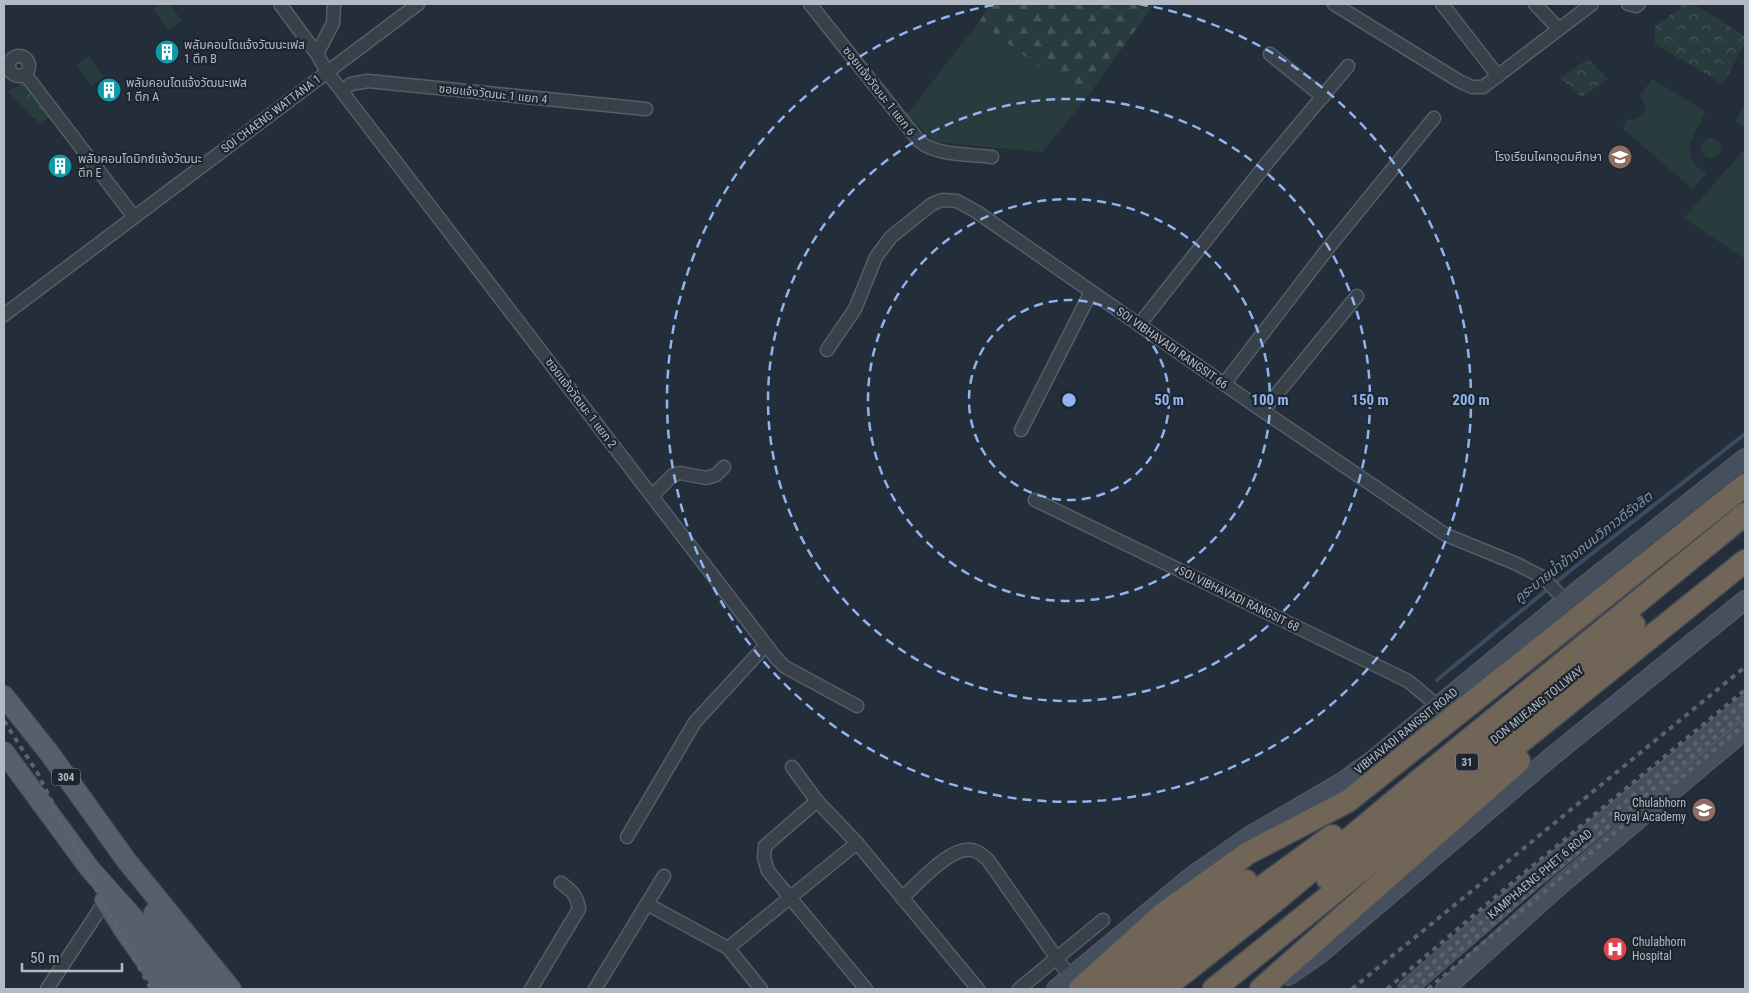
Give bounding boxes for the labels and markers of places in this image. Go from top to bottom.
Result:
place label: พลัมคอนโดแจ้งวัฒนะเฟส 1 ตึก B [184,38,305,66]
building icon: พลัมคอนโดแจ้งวัฒนะเฟส 1 ตึก B [154,39,180,65]
place label: พลัมคอนโดแจ้งวัฒนะเฟส 1 ตึก A [126,76,247,104]
building icon: พลัมคอนโดแจ้งวัฒนะเฟส 1 ตึก A [96,77,122,103]
school or university icon: โรงเรียนไผทอุดมศึกษา [1607,144,1633,170]
place label: โรงเรียนไผทอุดมศึกษา [1495,150,1602,164]
place label: พลัมคอนโดมิกซ์แจ้งวัฒนะ ตึก E [78,152,202,180]
building icon: พลัมคอนโดมิกซ์แจ้งวัฒนะ ตึก E [47,153,73,179]
centre of rings [1060,391,1078,409]
place label: Chulabhorn Royal Academy [1614,796,1686,824]
school or university icon: Chulabhorn Royal Academy [1691,797,1717,823]
place label: Chulabhorn Hospital [1632,935,1686,963]
hospital icon: Chulabhorn Hospital [1602,936,1628,962]

